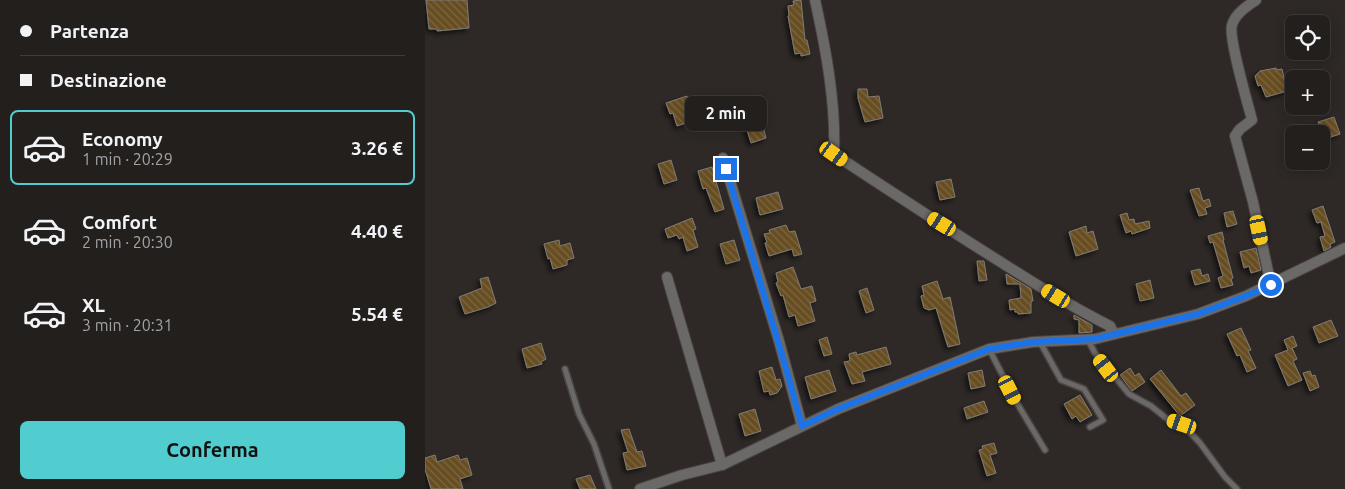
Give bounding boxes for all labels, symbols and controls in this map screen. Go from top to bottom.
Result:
map controls [1285,15,1330,170]
button: locate [1285,15,1330,60]
text: Partenza [50,20,129,42]
text: Destinazione [50,69,167,91]
button: + [1285,70,1330,115]
callout: 2 min [685,96,767,132]
text: 2 min [706,104,746,122]
icon: car [22,125,67,170]
button: − [1285,125,1330,170]
text: Economy [82,128,163,150]
text: 3.26 € [351,137,403,159]
car [817,139,850,169]
text: 1 min · 20:29 [82,150,173,168]
route end [715,158,737,180]
icon: car [22,208,67,253]
car [925,210,958,238]
text: Comfort [82,211,157,233]
car [1248,214,1269,246]
text: 4.40 € [351,220,403,242]
text: 2 min · 20:30 [82,233,173,251]
route start [1260,274,1282,296]
car [1039,282,1072,310]
icon: car [22,291,67,336]
text: XL [82,294,105,316]
text: 5.54 € [351,303,403,325]
text: 3 min · 20:31 [82,316,173,334]
car [1090,352,1121,384]
car [996,373,1023,407]
car [1165,412,1198,436]
button: Conferma [20,421,405,479]

